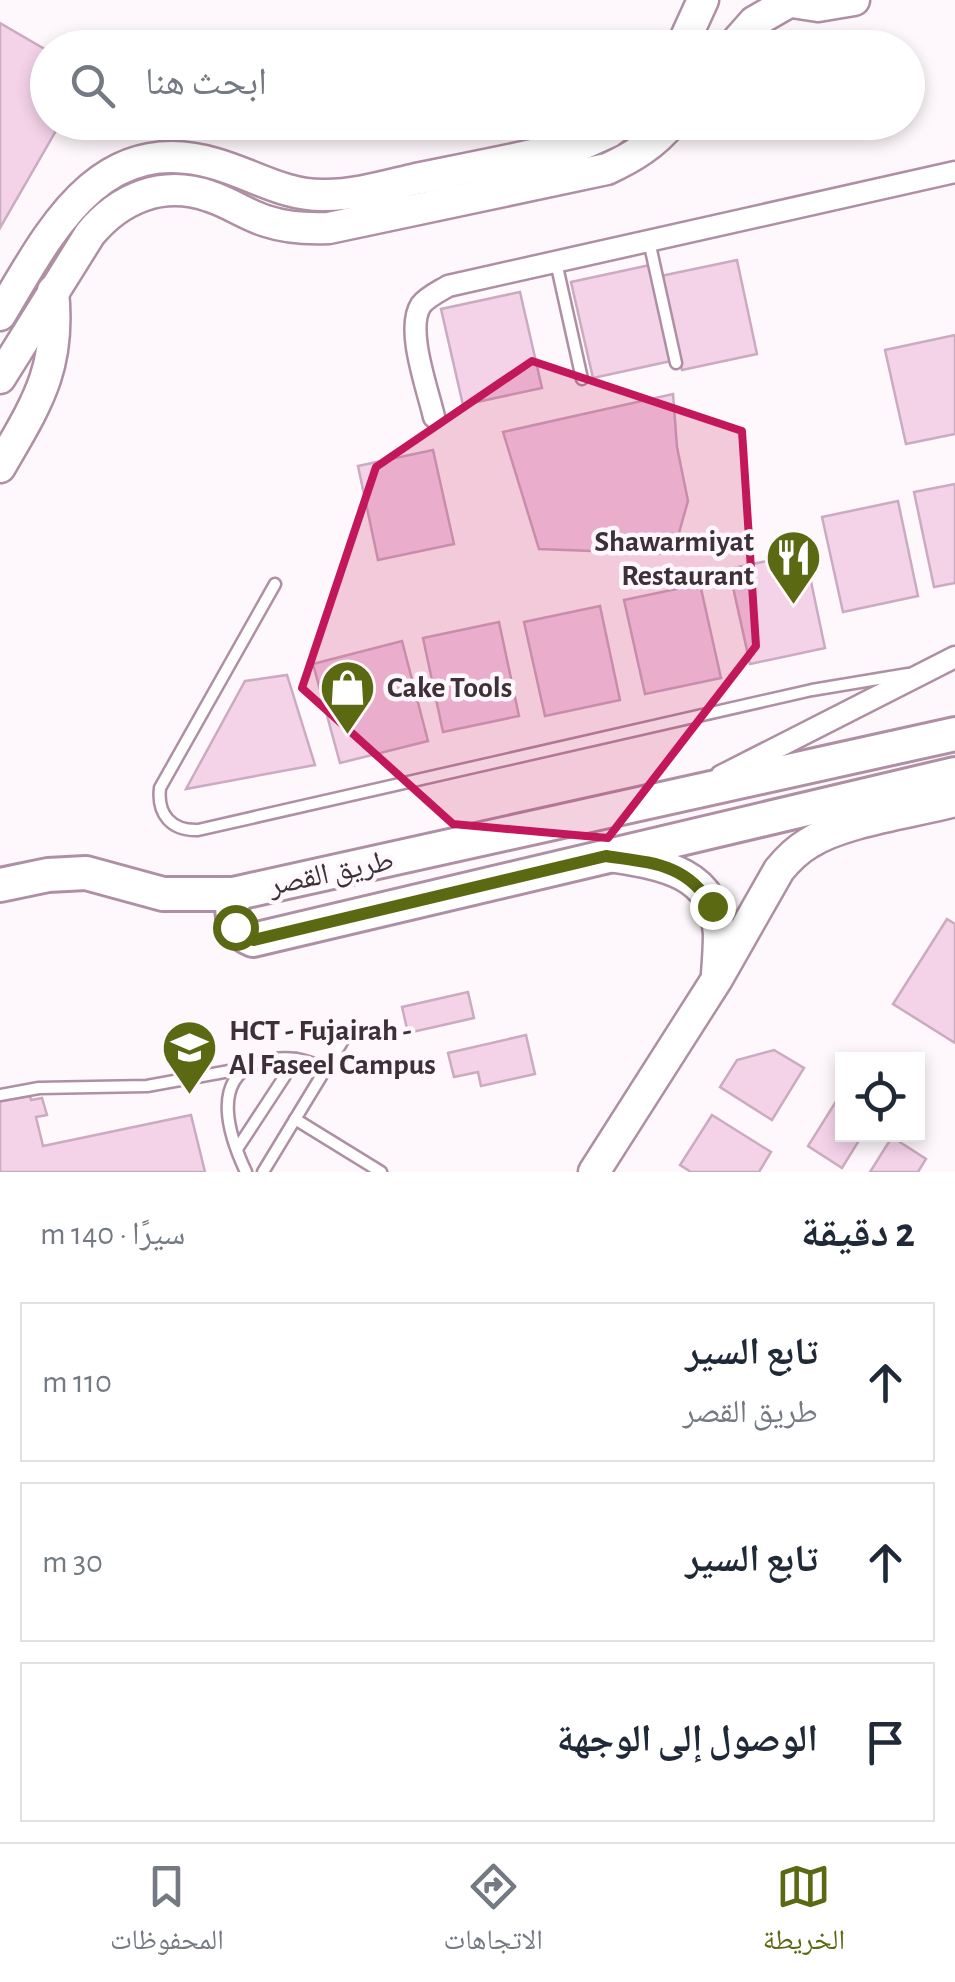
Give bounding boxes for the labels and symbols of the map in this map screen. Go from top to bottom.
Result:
place label: Shawarmiyat Restaurant [594,527,754,591]
restaurant icon: Shawarmiyat Restaurant [763,528,823,607]
shop icon: Cake Tools [318,657,378,736]
place label: Cake Tools [387,673,512,703]
street label: طريق القصر [265,845,397,903]
route end [690,884,736,930]
route start [213,905,259,951]
place label: HCT - Fujairah - Al Faseel Campus [229,1016,436,1080]
school or university icon: HCT - Fujairah - Al Faseel Campus [160,1017,220,1096]

